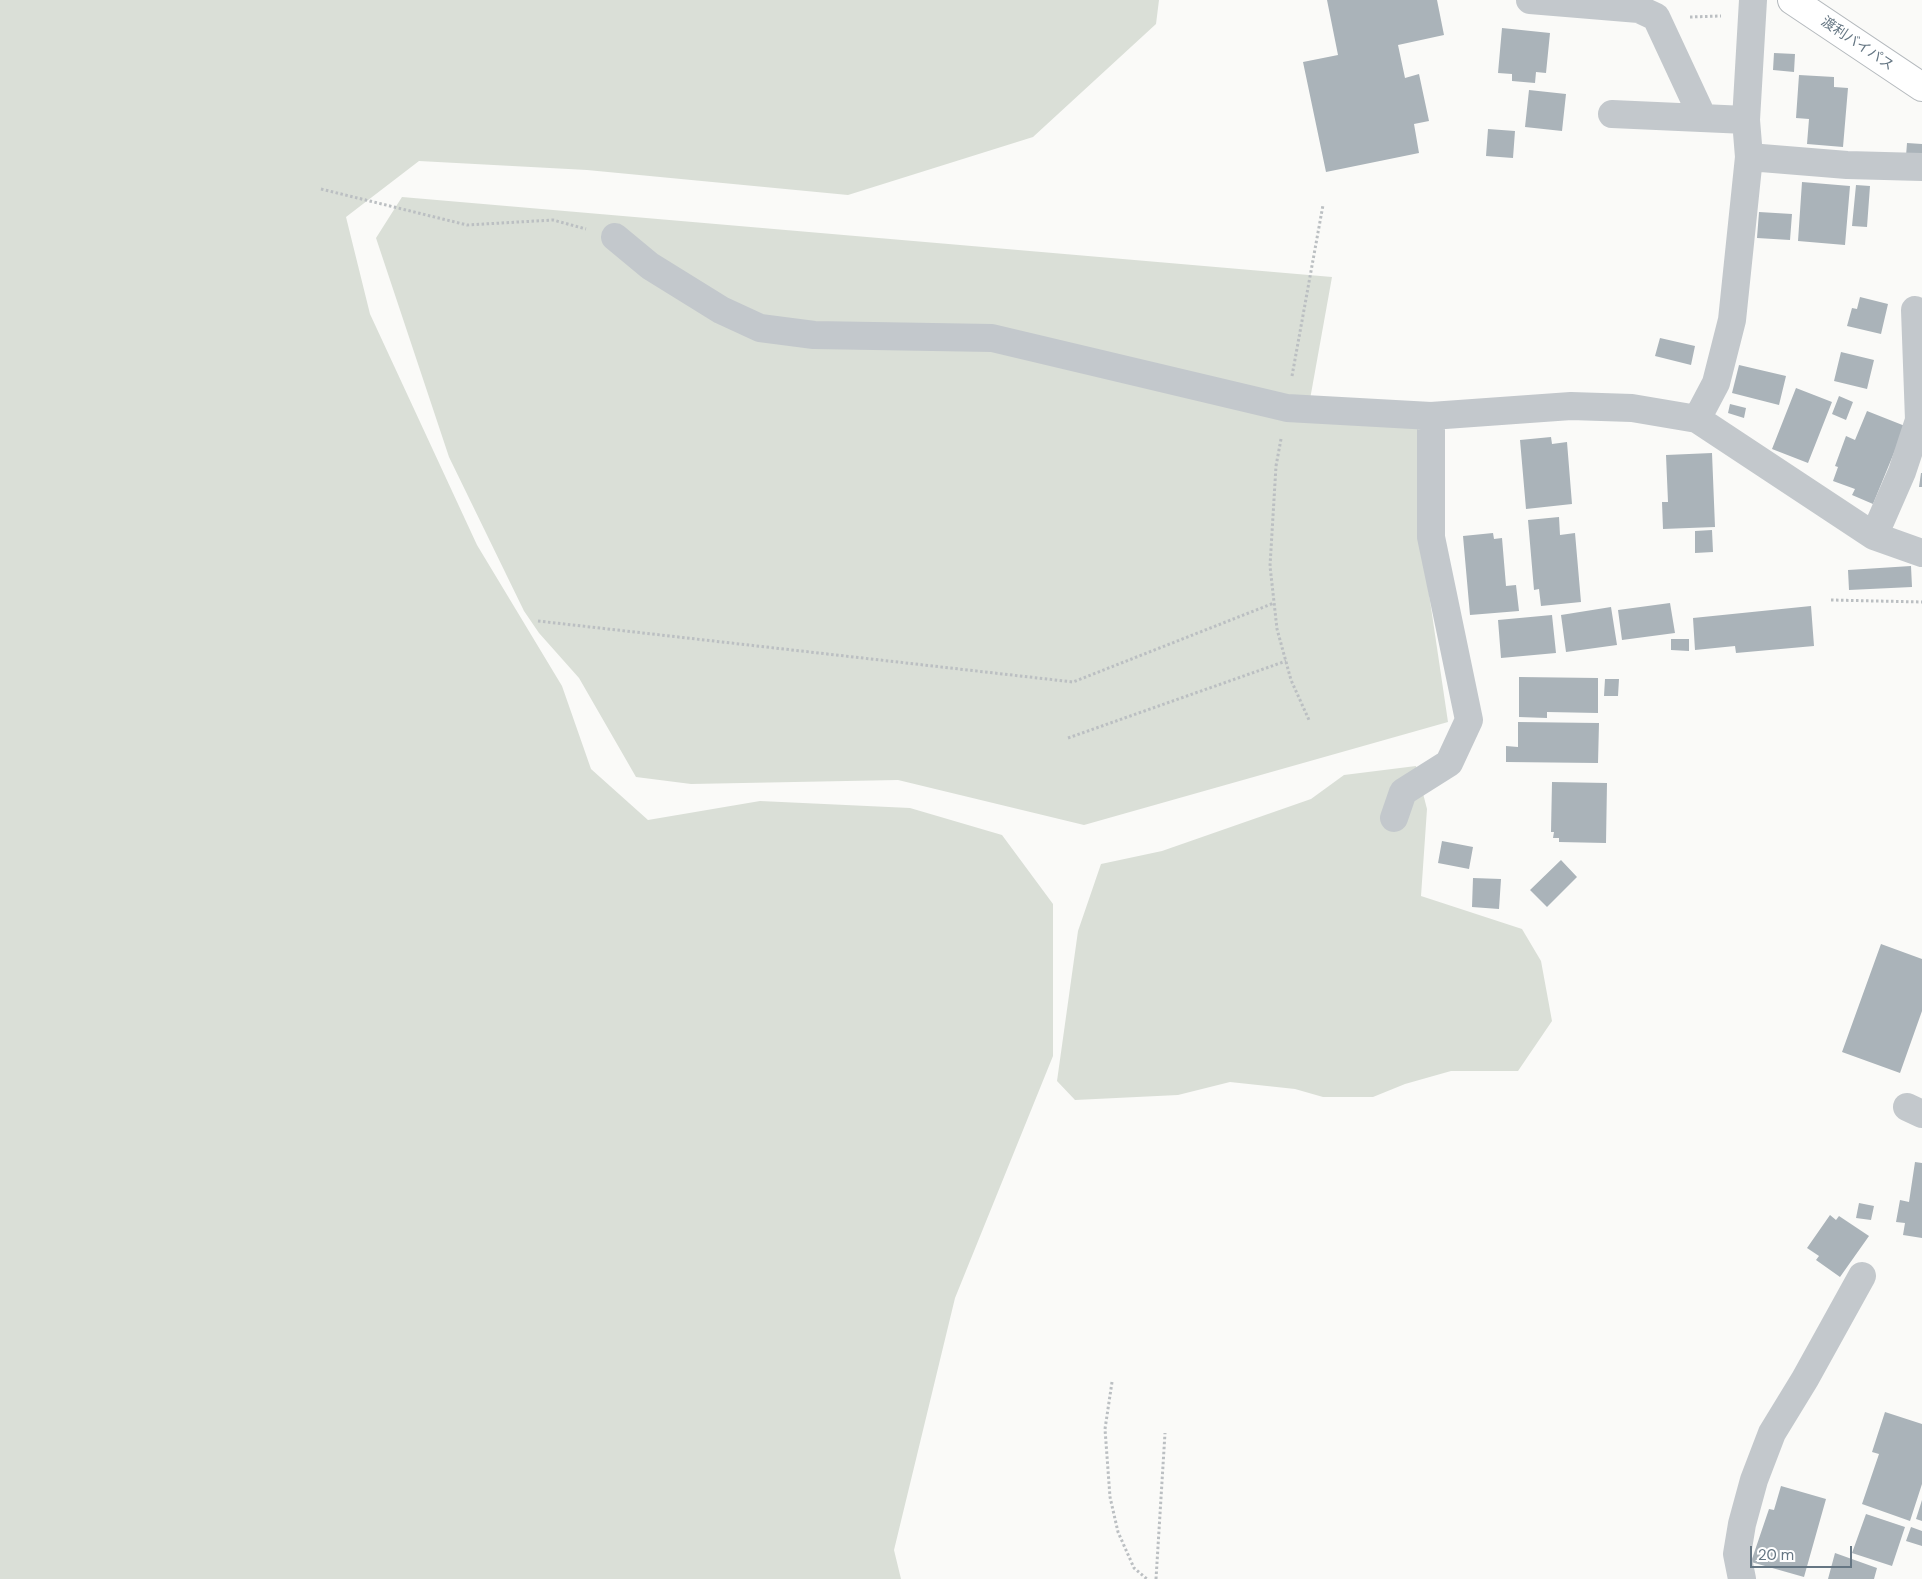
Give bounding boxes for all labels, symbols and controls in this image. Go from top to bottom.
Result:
street label: 渡利バイパス [1817,14,1897,74]
scale bar [1752,1536,1854,1568]
text: 20 m [1758,1545,1794,1565]

